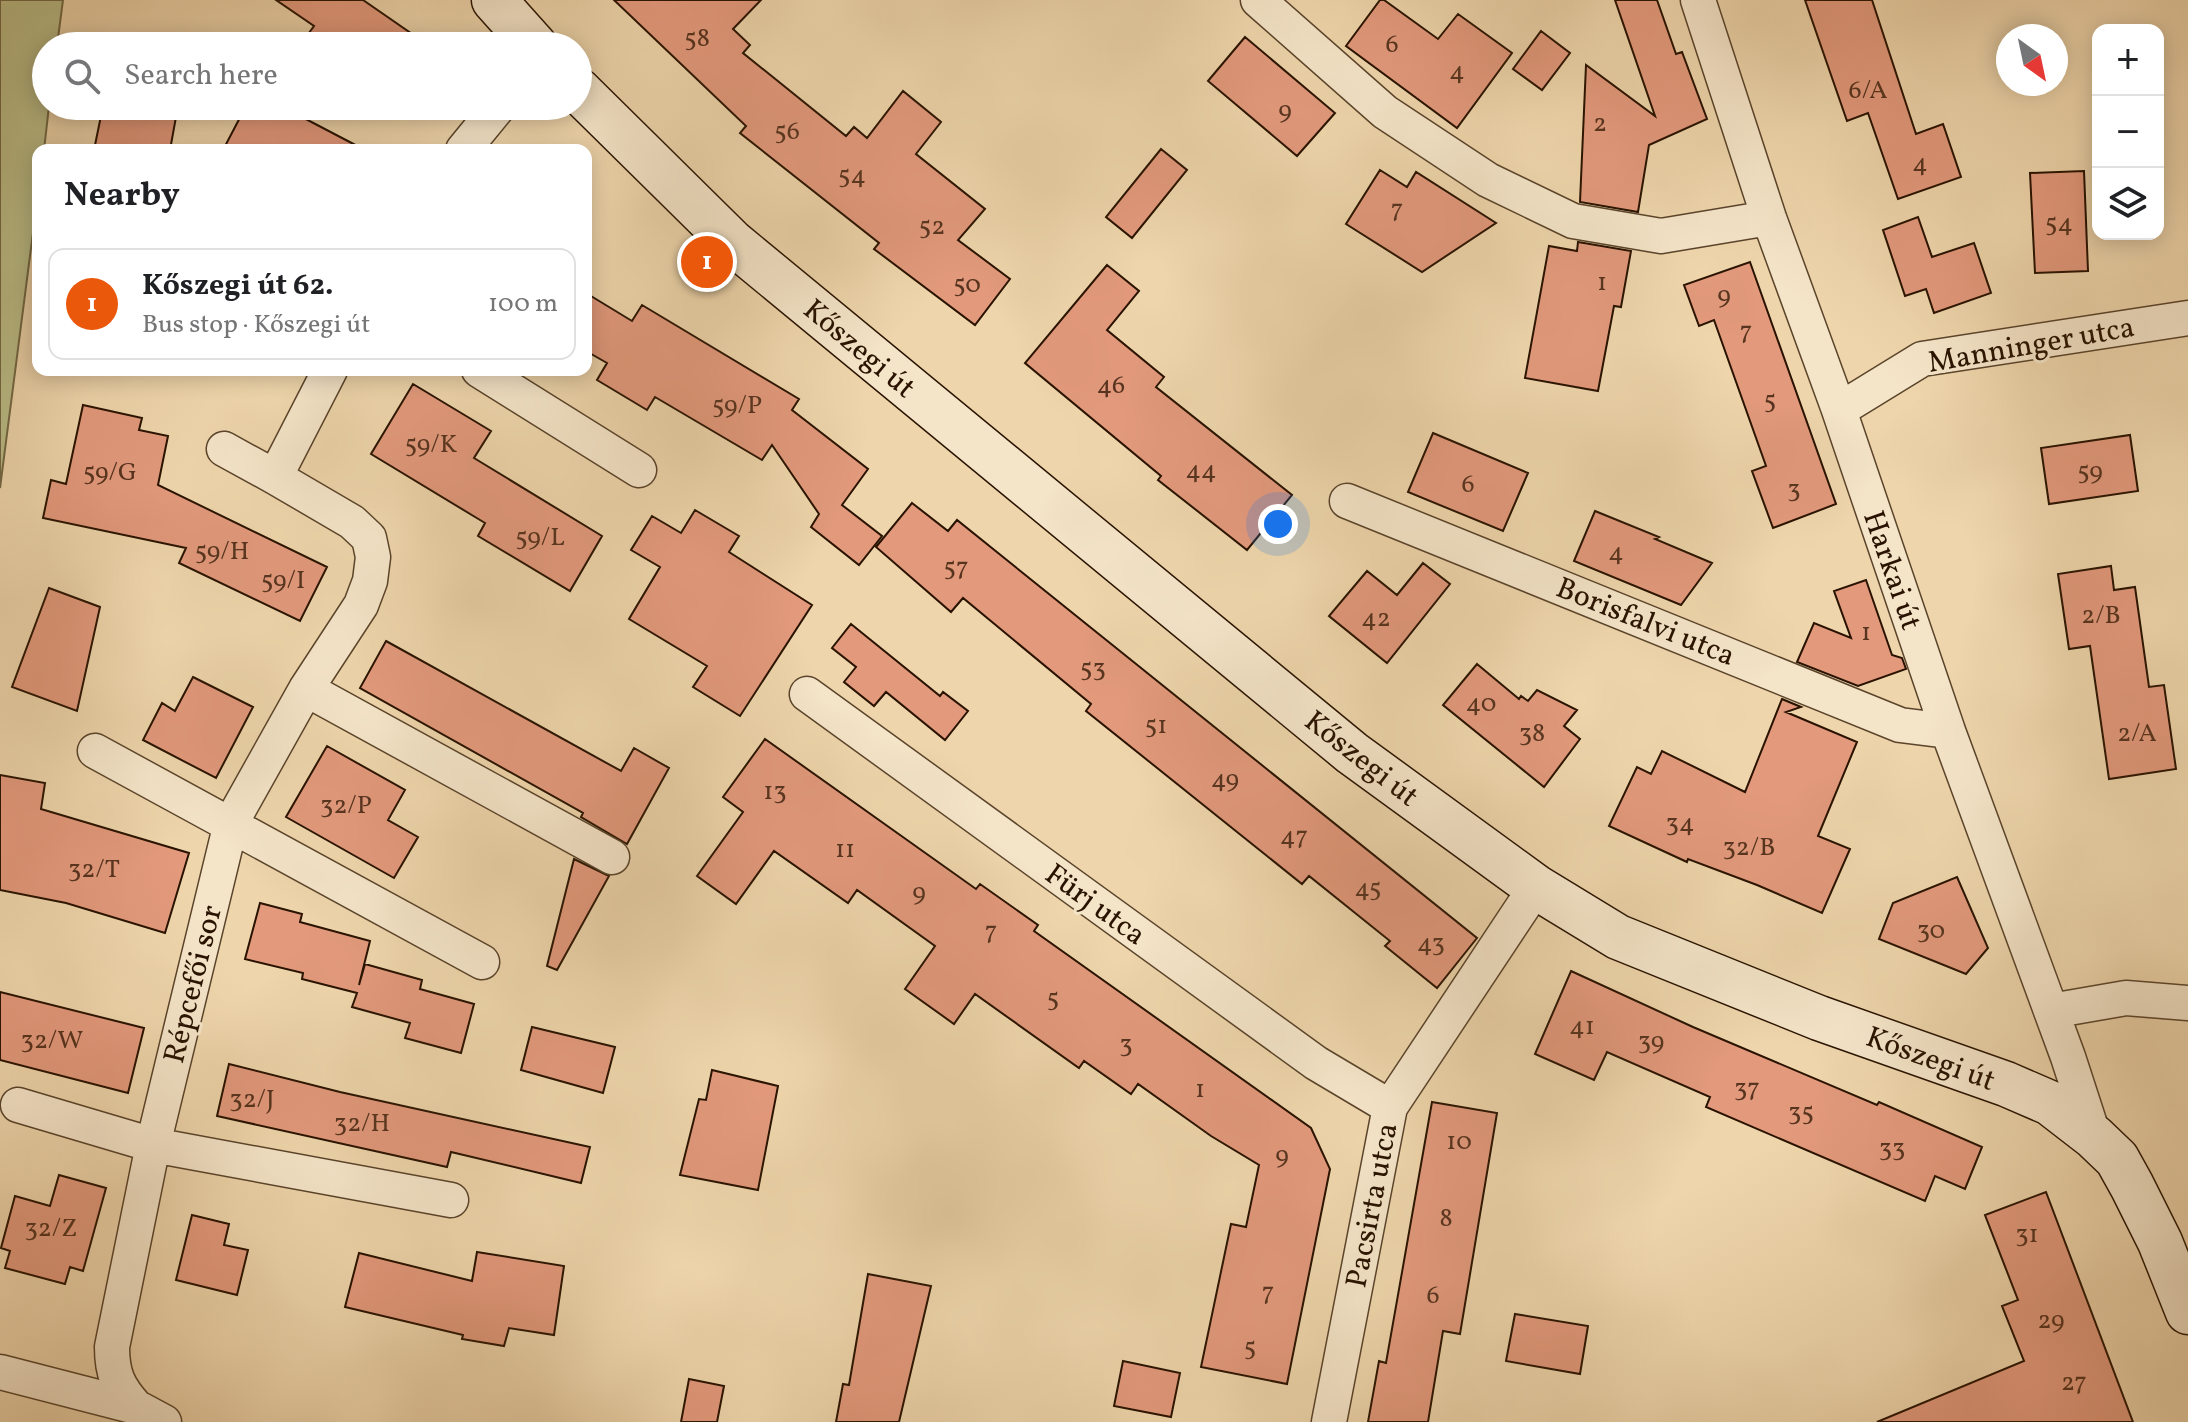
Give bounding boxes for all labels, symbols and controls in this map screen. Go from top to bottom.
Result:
house number: 58 [684,21,710,57]
north arrow [1996,24,2068,96]
map controls [2092,24,2164,240]
button: + [2092,24,2164,96]
house number: 6 [1385,27,1399,63]
search box [32,32,592,120]
icon: search [60,54,104,98]
house number: 4 [1449,54,1465,90]
text: Search here [124,55,278,97]
house number: 6/A [1849,73,1887,109]
house number: 9 [1278,93,1292,129]
button: − [2092,96,2164,168]
house number: 2 [1593,106,1607,142]
house number: 56 [774,114,800,150]
house number: 4 [1912,146,1928,182]
house number: 54 [838,158,866,194]
button: layers [2092,168,2164,240]
text: Nearby [64,173,180,220]
house number: 7 [1391,192,1403,228]
house number: 54 [2045,206,2073,242]
house number: 52 [919,209,945,245]
pin: 1 [681,232,733,292]
text: Kőszegi út 62. [142,265,334,307]
house number: 1 [1597,265,1607,301]
house number: 50 [953,267,981,303]
house number: 9 [1717,278,1731,314]
text: 1 [87,286,97,322]
text: 100 m [488,286,558,322]
street label: Kőszegi út [794,290,924,409]
text: Bus stop · Kőszegi út [142,307,370,343]
street label: Manninger utca [1925,307,2138,385]
house number: 7 [1740,314,1752,350]
house number: 46 [1097,368,1125,404]
house number: 5 [1764,383,1776,419]
house number: 59/P [712,388,762,424]
house number: 59/K [405,427,458,463]
house number: 44 [1185,453,1217,489]
house number: 59 [2077,454,2103,490]
house number: 59/G [83,455,137,491]
house number: 6 [1461,467,1475,503]
house number: 3 [1787,472,1801,508]
your location [1258,504,1298,544]
street label: Harkai út [1851,505,1931,636]
house number: 59/L [515,520,565,556]
house number: 59/H [195,534,249,570]
house number: 4 [1608,535,1624,571]
house number: 57 [943,550,969,586]
house number: 59/I [261,563,305,599]
street label: Borisfalvi utca [1549,568,1741,678]
house number: 2/B [2081,598,2121,634]
house number: 42 [1361,601,1391,637]
house number: 1 [1861,615,1871,651]
house number: 53 [1080,651,1106,687]
house number: 40 [1466,686,1496,722]
street label: Kőszegi út [1295,701,1427,818]
house number: 51 [1145,708,1167,744]
house number: 38 [1519,716,1545,752]
house number: 2/A [2117,716,2157,752]
house number: 49 [1211,762,1239,798]
house number: 13 [763,774,787,810]
house number: 32/P [320,788,372,824]
house number: 34 [1666,806,1694,842]
house number: 47 [1280,819,1308,855]
house number: 32/B [1723,830,1776,866]
house number: 11 [835,832,855,868]
house number: 32/T [68,852,120,888]
street label: Fürj utca [1036,855,1154,957]
house number: 45 [1354,871,1382,907]
house number: 9 [912,875,926,911]
street label: Répcefői sor [154,901,234,1068]
house number: 30 [1917,913,1945,949]
house number: 7 [985,914,997,950]
house number: 43 [1417,926,1445,962]
house number: 5 [1047,981,1059,1017]
house number: 41 [1569,1009,1595,1045]
street label: Kőszegi út [1860,1017,2001,1103]
house number: 32/W [21,1023,83,1059]
house number: 39 [1638,1024,1664,1060]
house number: 3 [1119,1027,1133,1063]
house number: 37 [1734,1071,1760,1107]
house number: 1 [1195,1072,1205,1108]
house number: 32/J [229,1082,275,1118]
house number: 35 [1788,1095,1814,1131]
house number: 32/H [334,1106,390,1142]
street label: Pacsirta utca [1336,1119,1410,1291]
house number: 10 [1446,1124,1472,1160]
house number: 33 [1879,1131,1905,1167]
house number: 9 [1275,1138,1289,1174]
house number: 8 [1439,1201,1453,1237]
house number: 32/Z [24,1211,78,1247]
house number: 31 [2015,1217,2039,1253]
house number: 7 [1262,1275,1274,1311]
house number: 6 [1426,1278,1440,1314]
house number: 29 [2037,1303,2065,1339]
house number: 5 [1244,1330,1256,1366]
house number: 27 [2061,1365,2087,1401]

